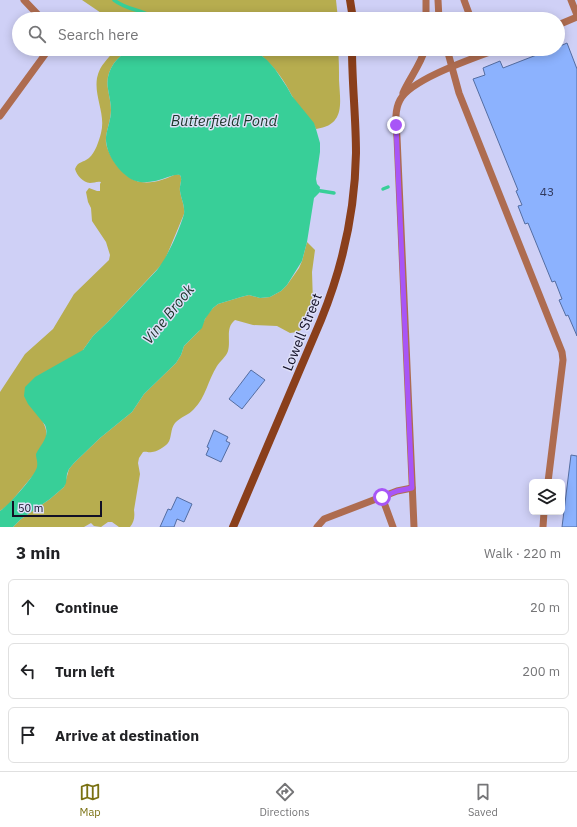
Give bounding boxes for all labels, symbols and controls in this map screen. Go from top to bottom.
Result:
search box [12,12,565,56]
icon: search [26,23,48,45]
text: Search here [58,25,138,44]
water label: Butterfield Pond [171,111,278,130]
route end [387,116,405,134]
house number: 43 [540,184,554,199]
water label: Vine Brook [138,280,198,348]
street label: Lowell Street [278,290,326,374]
map controls [529,479,565,515]
button: layers [529,479,565,515]
route start [373,488,391,506]
scale bar [12,499,102,518]
text: 50 m [18,501,43,515]
text: 3 min [16,542,60,564]
text: Walk · 220 m [484,545,561,562]
icon: ahead [17,596,39,618]
text: Continue [55,598,119,617]
text: 20 m [530,599,560,616]
icon: left [17,660,39,682]
text: Turn left [55,662,115,681]
text: 200 m [522,663,560,680]
icon: arrive [17,724,39,746]
text: Arrive at destination [55,726,199,745]
tab: Map [79,781,101,819]
tab: Directions [259,781,310,819]
tab: Saved [468,781,498,819]

